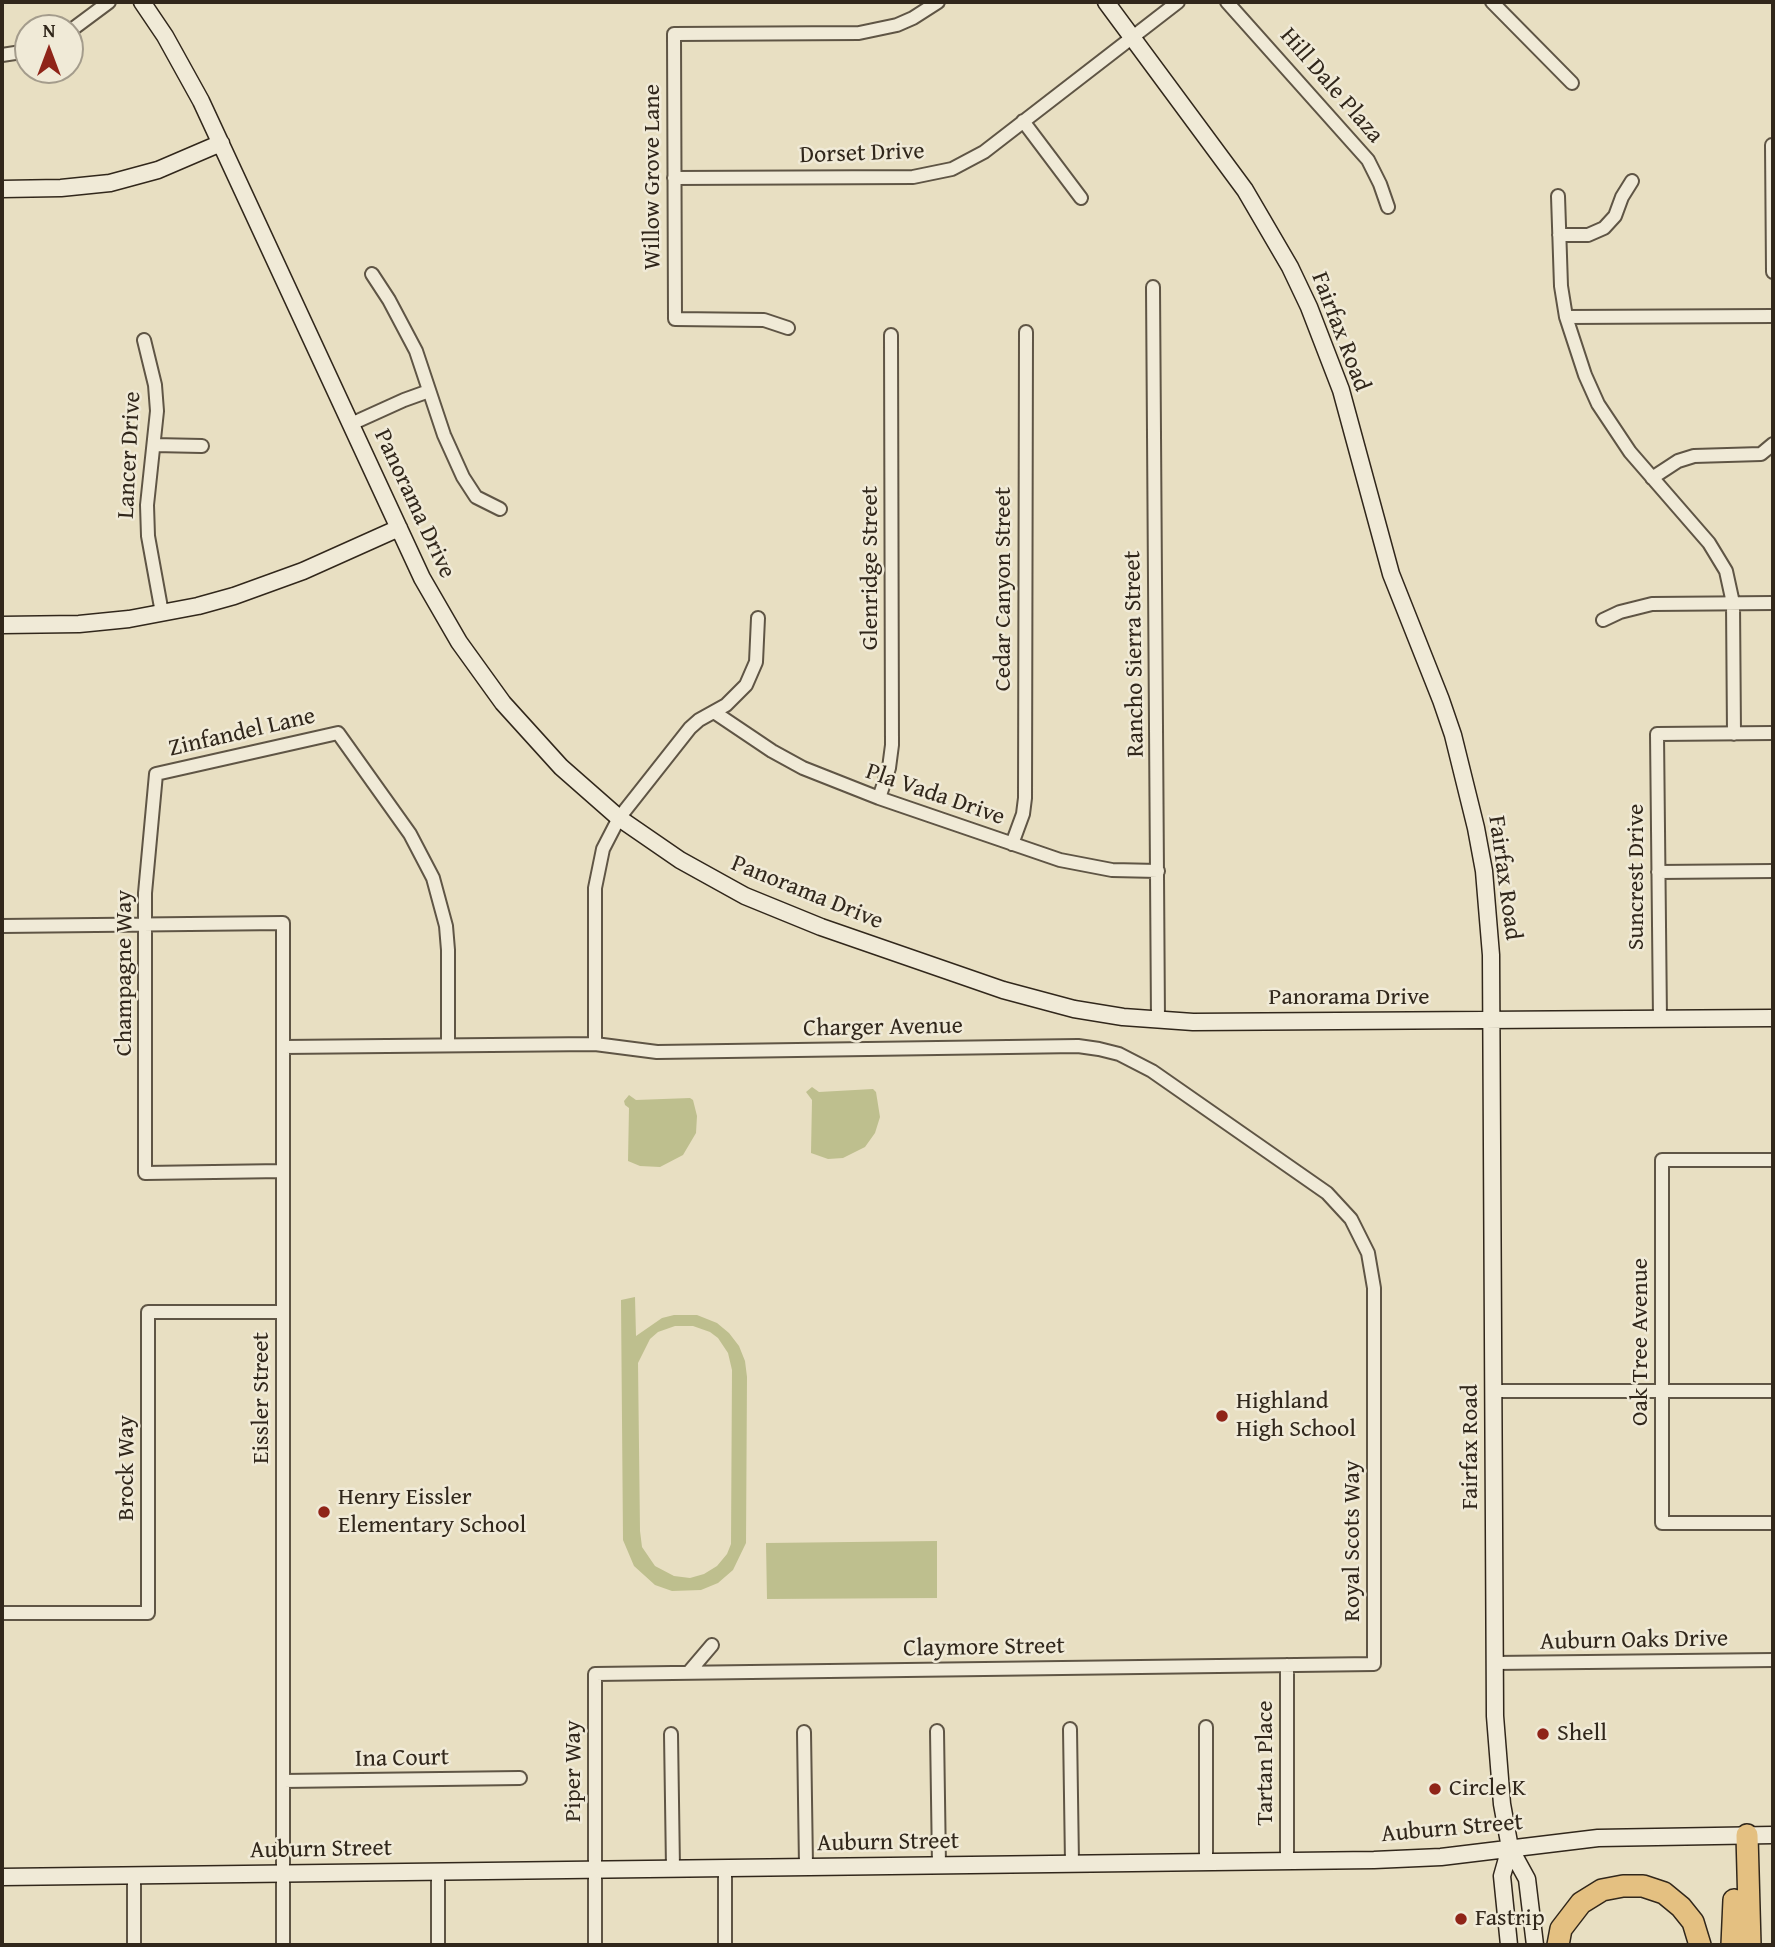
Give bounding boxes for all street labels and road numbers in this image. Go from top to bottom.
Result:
street label: Hill Dale Plaza [1273,22,1389,150]
street label: Willow Grove Lane [639,84,667,270]
street label: Dorset Drive [799,137,925,171]
street label: Fairfax Road [1304,268,1376,396]
street label: Lancer Drive [112,391,148,519]
street label: Panorama Drive [367,425,461,583]
street label: Glenridge Street [857,486,885,650]
street label: Cedar Canyon Street [990,487,1018,691]
street label: Rancho Sierra Street [1119,550,1151,758]
street label: Zinfandel Lane [166,702,318,764]
street label: Pla Vada Drive [862,758,1008,832]
street label: Suncrest Drive [1623,804,1651,950]
street label: Fairfax Road [1481,814,1527,942]
street label: Panorama Drive [727,849,887,937]
street label: Champagne Way [111,890,139,1056]
street label: Panorama Drive [1268,984,1430,1012]
street label: Charger Avenue [803,1012,963,1044]
street label: Oak Tree Avenue [1627,1258,1655,1426]
street label: Eissler Street [248,1332,276,1464]
street label: Fairfax Road [1457,1384,1485,1510]
street label: Brock Way [113,1415,141,1521]
street label: Royal Scots Way [1339,1460,1367,1622]
street label: Auburn Oaks Drive [1540,1625,1728,1657]
street label: Claymore Street [903,1632,1065,1664]
street label: Tartan Place [1252,1700,1280,1826]
street label: Piper Way [560,1720,588,1822]
street label: Ina Court [355,1744,449,1774]
street label: Auburn Street [1380,1808,1524,1850]
street label: Auburn Street [817,1827,959,1859]
street label: Auburn Street [250,1834,392,1866]

